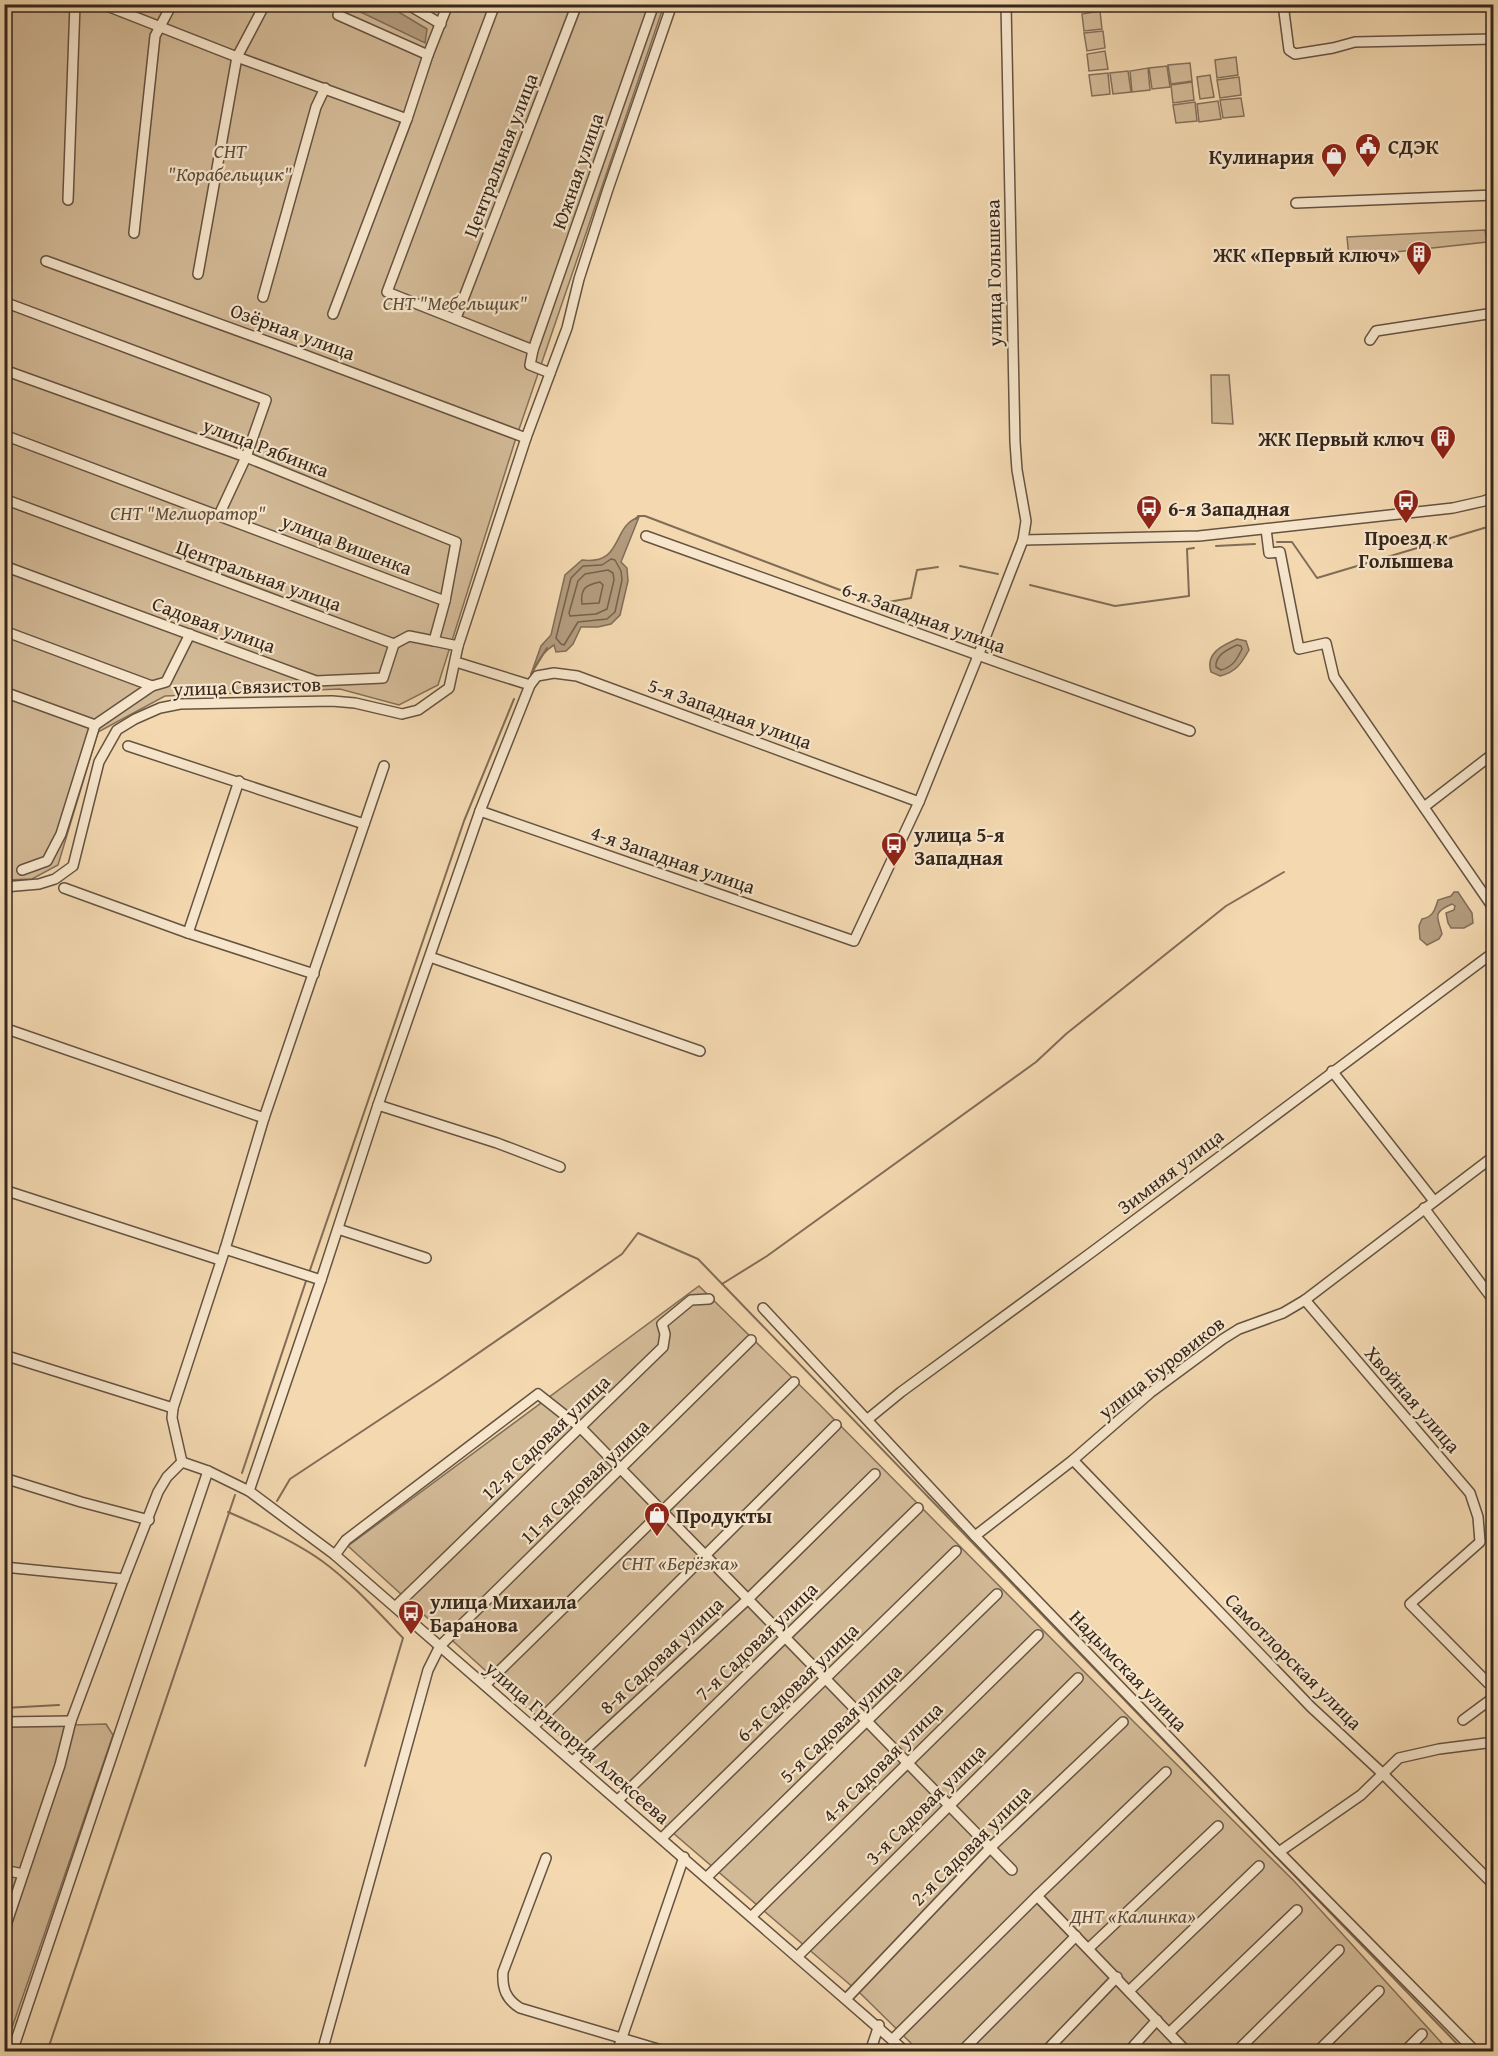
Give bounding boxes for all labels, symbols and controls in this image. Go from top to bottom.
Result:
street label: Центральная улица [455,68,545,241]
street label: Южная улица [544,108,611,233]
public building icon: СДЭК [1353,131,1383,169]
place label: СДЭК [1388,132,1439,161]
park label: СНТ "Корабельщик" [168,136,292,188]
shop icon: Кулинария [1319,141,1349,179]
place label: Кулинария [1209,142,1314,171]
street label: улица Голышева [977,199,1009,348]
building icon: ЖК «Первый ключ» [1404,239,1434,277]
place label: ЖК «Первый ключ» [1212,240,1400,269]
park label: СНТ "Мебельщик" [383,288,527,317]
street label: Озёрная улица [227,295,360,367]
street label: улица Рябинка [198,409,334,485]
building icon: ЖК Первый ключ [1428,423,1458,461]
place label: ЖК Первый ключ [1257,424,1424,453]
bus stop icon: Проезд к Голышева [1391,487,1421,525]
bus stop icon: 6-я Западная [1134,493,1164,531]
place label: 6-я Западная [1168,494,1290,523]
park label: СНТ "Мелиоратор" [110,498,266,527]
street label: улица Вишенка [277,505,417,582]
place label: Проезд к Голышева [1359,523,1454,575]
street label: Центральная улица [172,532,346,619]
street label: 6-я Западная улица [838,574,1010,660]
street label: Садовая улица [148,588,280,660]
street label: улица Связистов [171,669,322,703]
street label: 5-я Западная улица [644,670,816,756]
street label: 4-я Западная улица [587,817,760,901]
place label: улица 5-я Западная [913,820,1005,872]
bus stop icon: улица 5-я Западная [879,830,909,868]
street label: Зимняя улица [1111,1121,1230,1221]
street label: улица Буровиков [1091,1308,1230,1426]
street label: Хвойная улица [1358,1339,1468,1459]
street label: 12-я Садовая улица [474,1367,617,1506]
street label: 11-я Садовая улица [513,1411,656,1550]
shop icon: Продукты [642,1500,672,1538]
place label: Продукты [676,1501,772,1530]
park label: СНТ «Берёзка» [622,1548,738,1577]
street label: 7-я Садовая улица [688,1575,824,1707]
street label: Самотлорская улица [1219,1586,1370,1737]
place label: улица Михаила Баранова [429,1587,578,1639]
street label: 8-я Садовая улица [592,1589,730,1720]
bus stop icon: улица Михаила Баранова [396,1598,426,1636]
street label: Надымская улица [1063,1603,1195,1738]
street label: 6-я Садовая улица [729,1616,865,1748]
street label: улица Григория Алексеева [478,1653,677,1831]
street label: 5-я Садовая улица [772,1657,908,1789]
street label: 4-я Садовая улица [815,1695,949,1829]
street label: 3-я Садовая улица [858,1737,992,1871]
street label: 2-я Садовая улица [903,1778,1037,1912]
park label: ДНТ «Калинка» [1069,1901,1196,1930]

